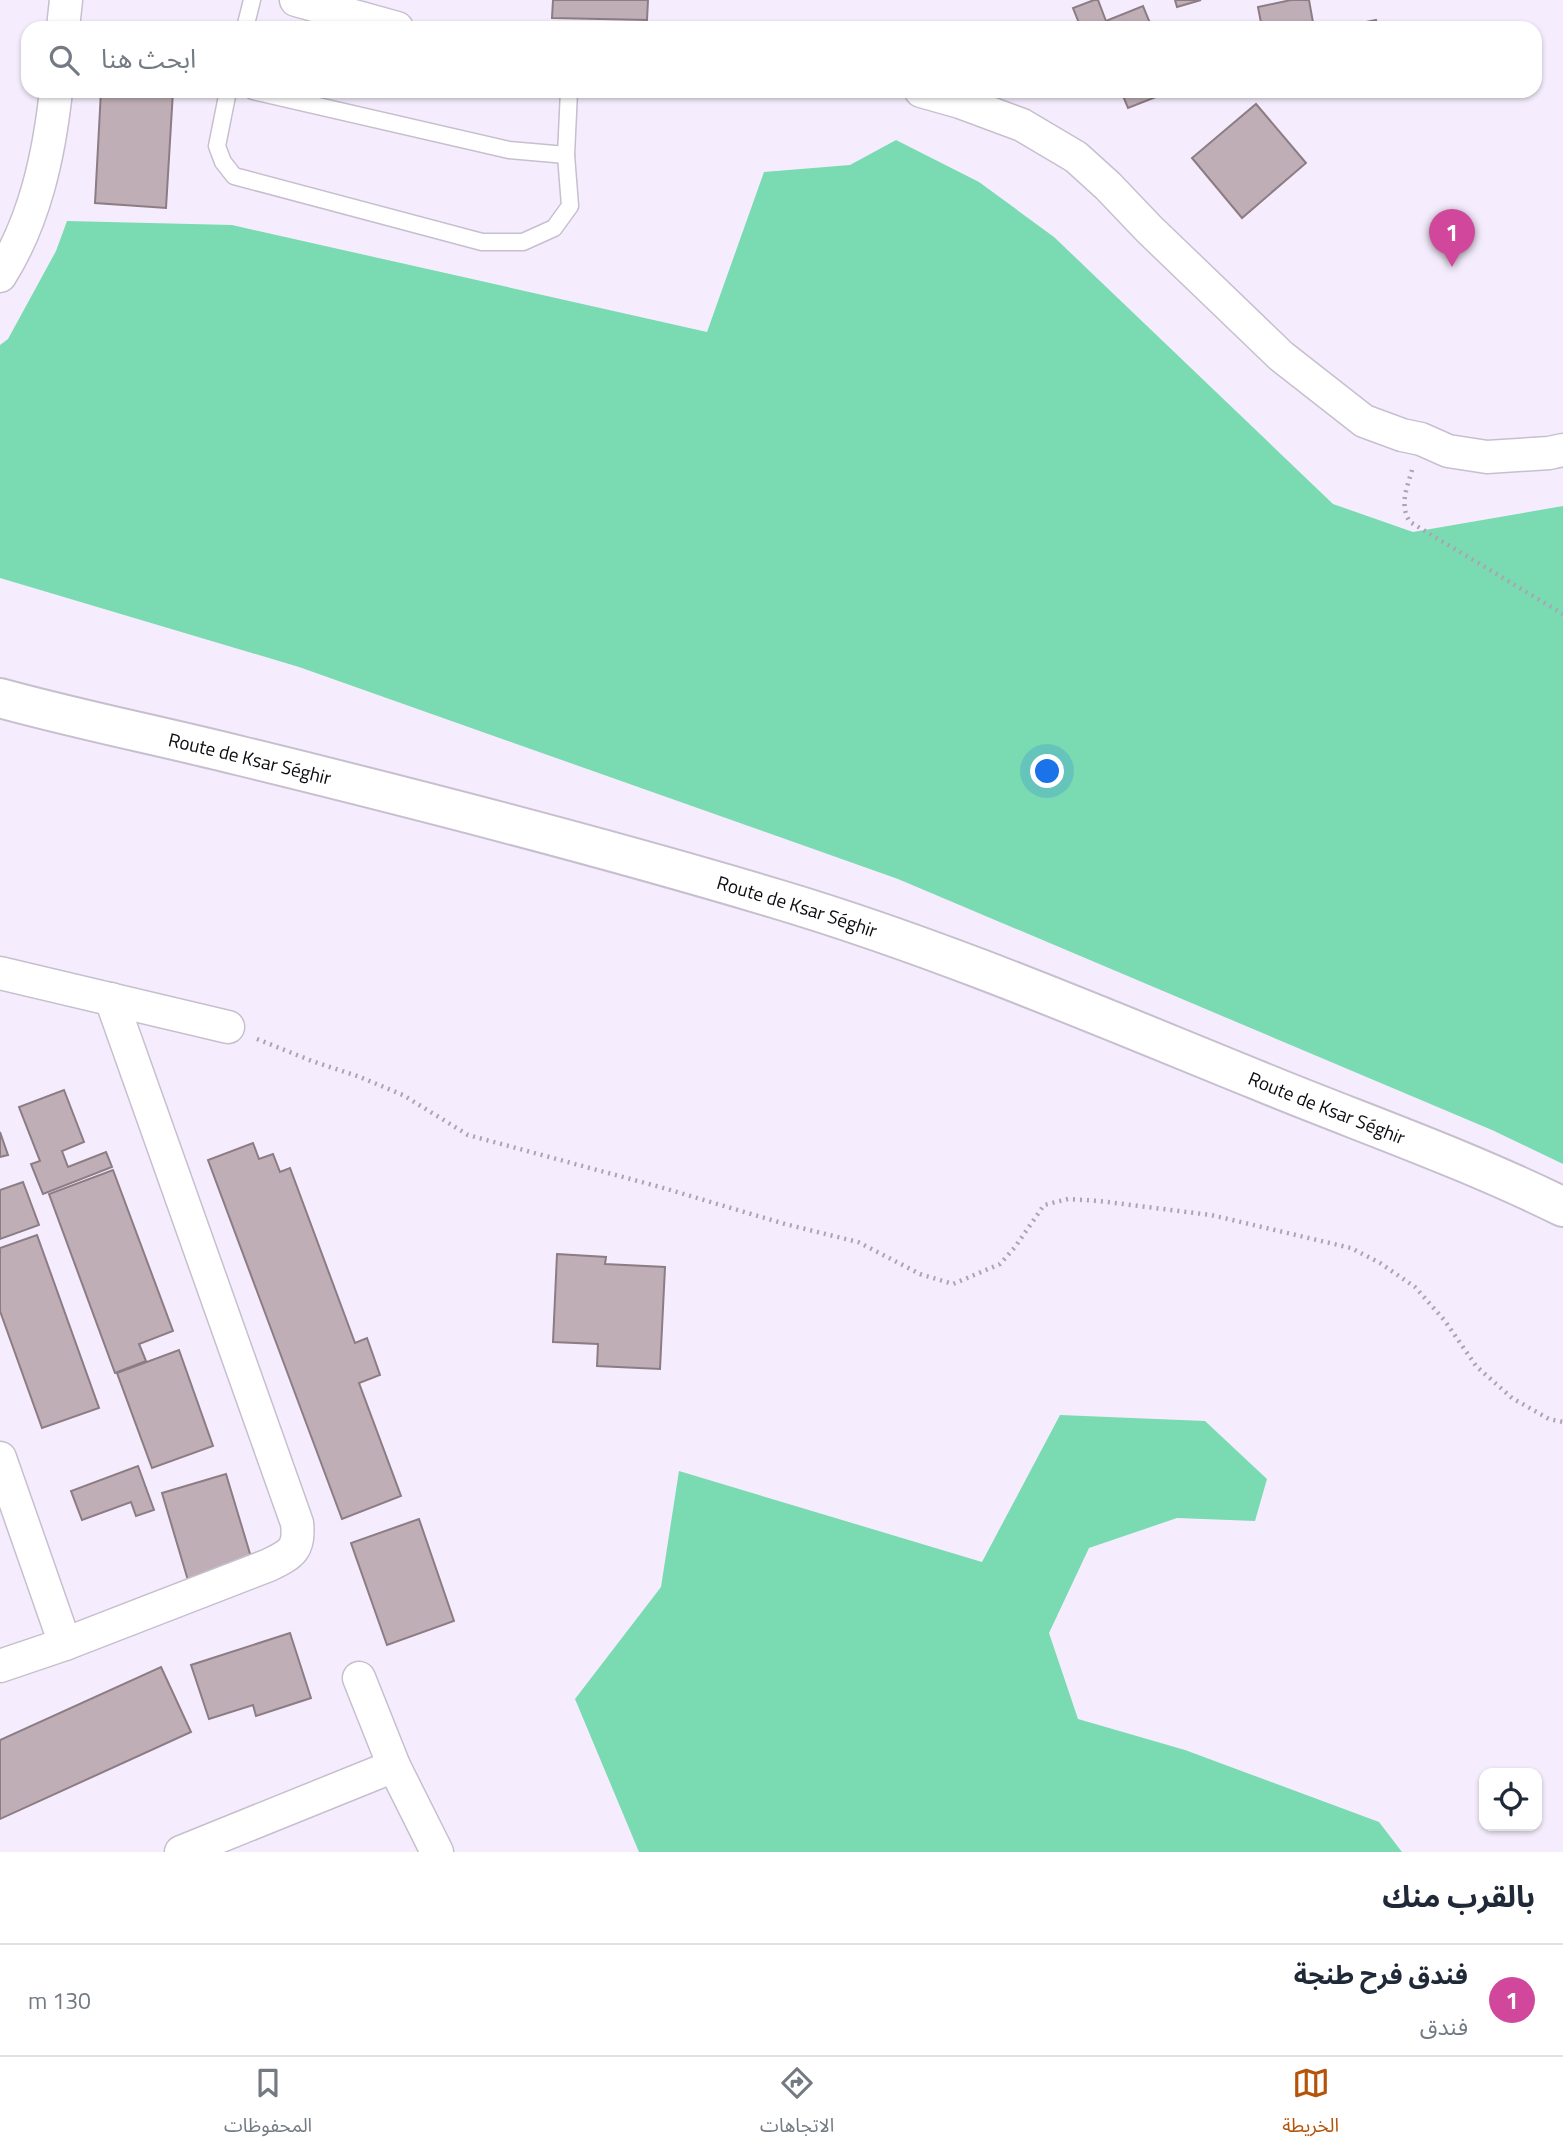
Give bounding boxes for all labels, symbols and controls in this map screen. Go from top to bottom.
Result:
search box [21,21,1542,98]
text: ابحث هنا [101,39,196,78]
icon: search [45,41,83,79]
pin: 1 [1429,209,1475,267]
street label: Route de Ksar Séghir [166,724,335,792]
your location [1030,754,1064,788]
street label: Route de Ksar Séghir [714,867,882,945]
street label: Route de Ksar Séghir [1244,1063,1410,1151]
map controls [1479,1768,1542,1831]
button: locate [1479,1768,1542,1831]
text: بالقرب منك [1382,1873,1535,1919]
text: فندق فرح طنجة [1294,1955,1468,1994]
text: 130 m [28,1983,91,2018]
text: 1 [1506,1983,1518,2018]
text: فندق [1420,2009,1468,2044]
tab: المحفوظات [224,2064,312,2146]
tab: الاتجاهات [760,2064,834,2146]
tab: الخريطة [1282,2064,1339,2146]

